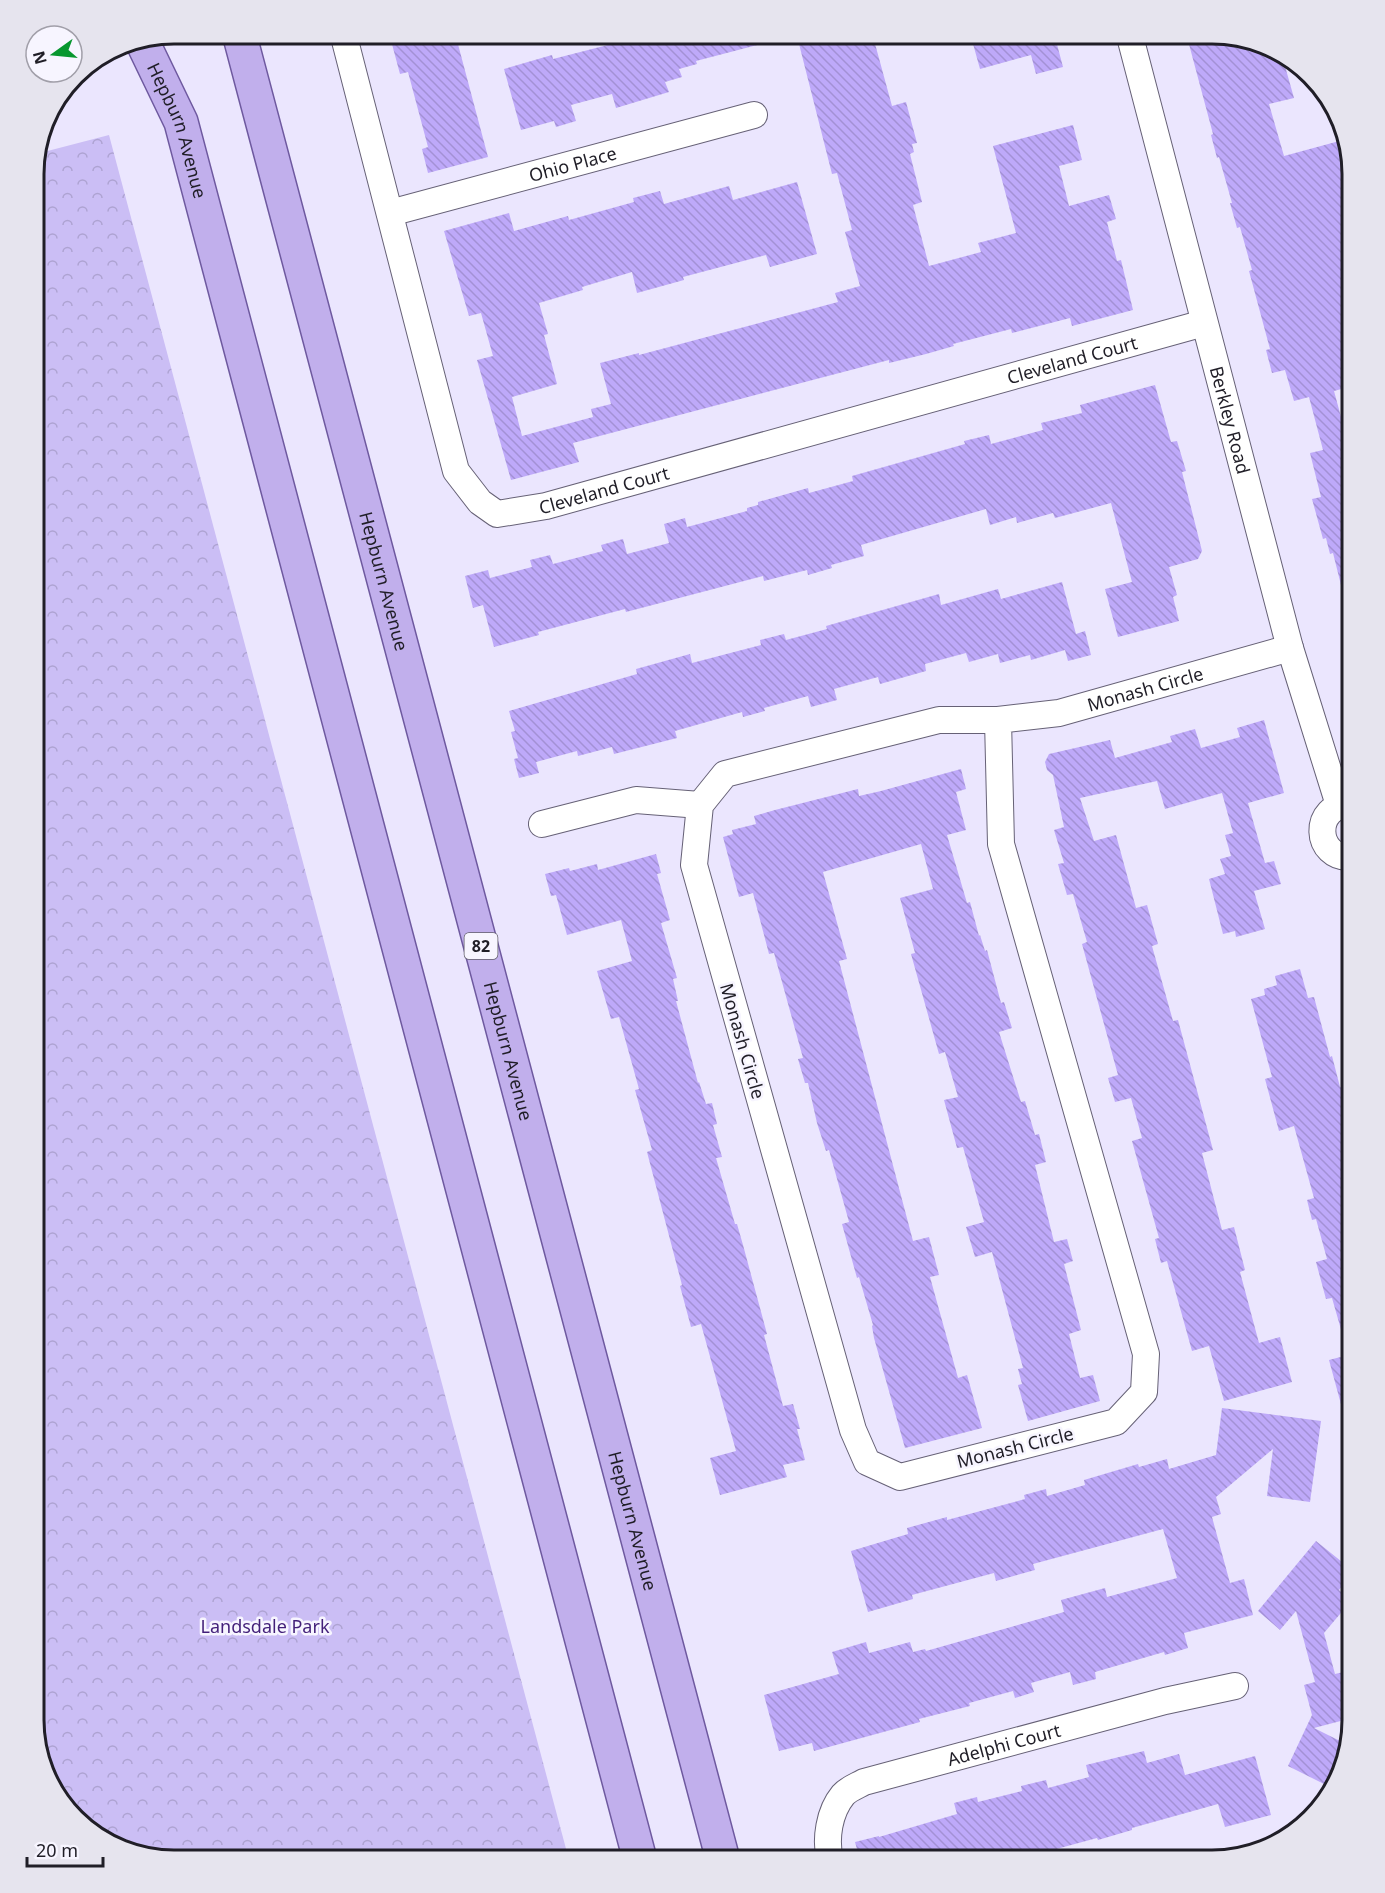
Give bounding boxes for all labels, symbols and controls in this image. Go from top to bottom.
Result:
north arrow [24,24,84,84]
text: N [27,49,52,67]
street label: Hepburn Avenue [142,58,213,201]
street label: Ohio Place [526,141,619,187]
street label: Cleveland Court [1004,330,1140,389]
street label: Berkley Road [1205,363,1256,476]
street label: Cleveland Court [537,460,672,519]
street label: Hepburn Avenue [354,509,414,653]
street label: Monash Circle [1084,661,1206,717]
road number: 82 [464,933,498,959]
street label: Hepburn Avenue [479,979,539,1123]
street label: Monash Circle [715,980,771,1102]
street label: Monash Circle [954,1421,1076,1473]
street label: Hepburn Avenue [603,1448,663,1593]
park label: Landsdale Park [200,1614,330,1638]
street label: Adelphi Court [944,1718,1064,1771]
scale bar [27,1830,104,1868]
text: 20 m [36,1838,78,1862]

